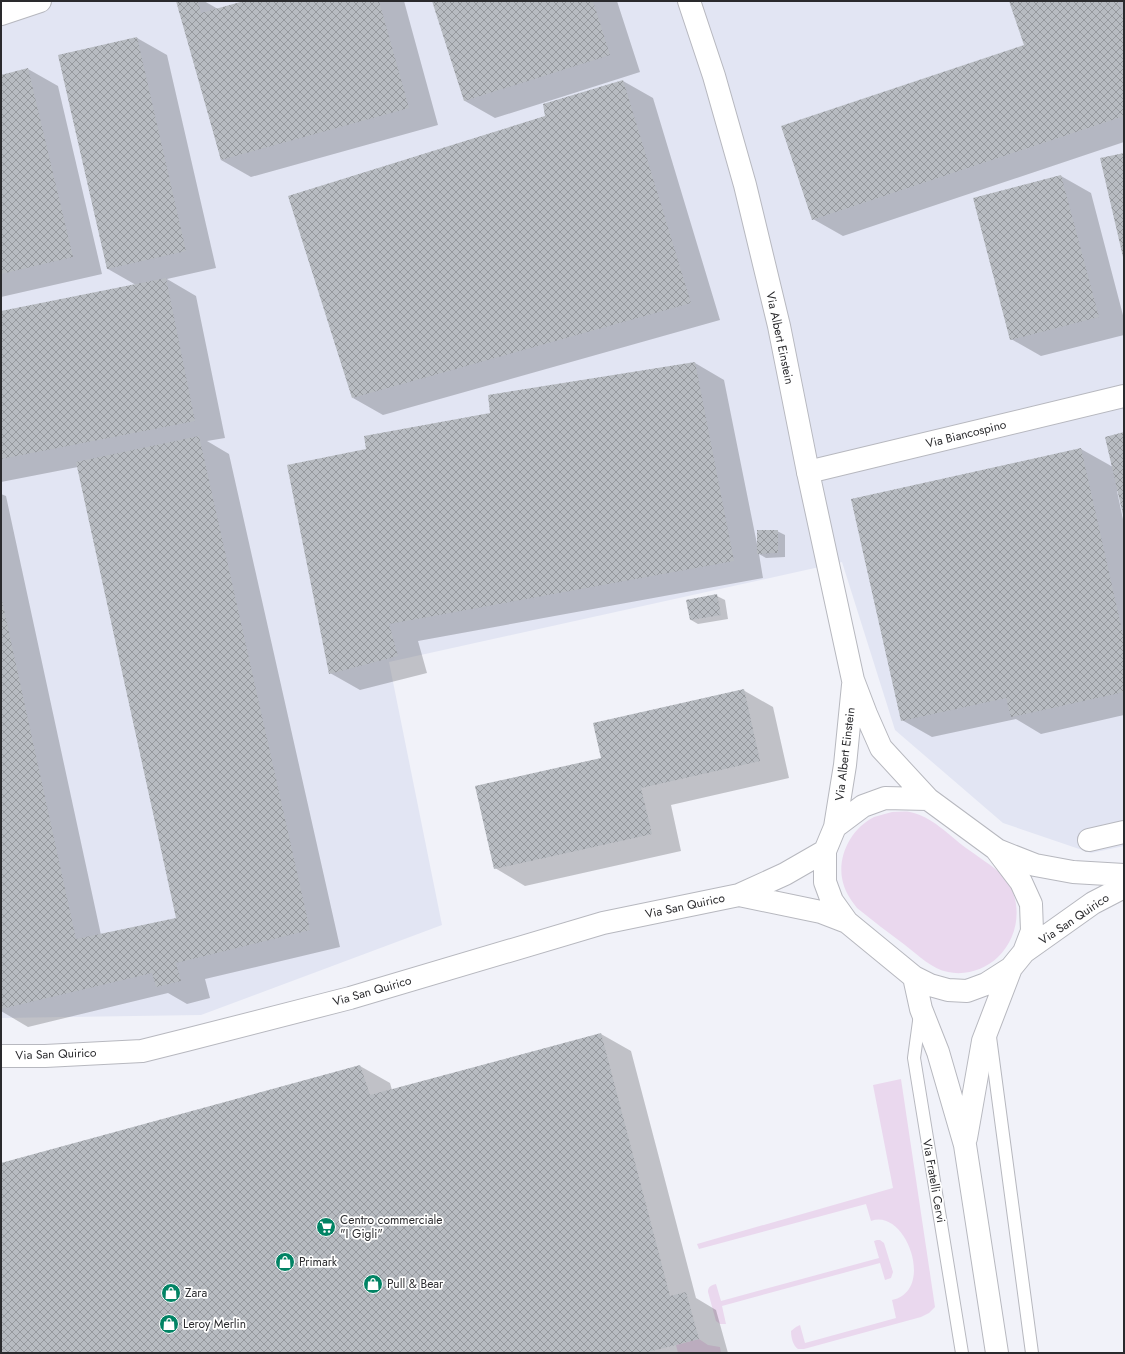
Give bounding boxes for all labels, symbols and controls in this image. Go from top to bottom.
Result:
street label: Via Albert Einstein [761,290,799,386]
street label: Via Biancospino [924,415,1009,453]
street label: Via Albert Einstein [830,706,860,802]
street label: Via San Quirico [643,889,727,923]
street label: Via San Quirico [1035,889,1113,949]
street label: Via San Quirico [331,971,414,1011]
street label: Via San Quirico [15,1044,97,1064]
street label: Via Fratelli Cervi [918,1138,950,1224]
place label: Centro commerciale "I Gigli" [340,1211,442,1243]
supermarket icon: Centro commerciale "I Gigli" [315,1216,337,1238]
shop icon: Primark [274,1251,296,1273]
place label: Primark [299,1253,338,1271]
shop icon: Pull & Bear [362,1273,384,1295]
place label: Pull & Bear [387,1275,444,1293]
shop icon: Zara [160,1282,182,1304]
place label: Zara [185,1284,207,1302]
shop icon: Leroy Merlin [158,1313,180,1335]
place label: Leroy Merlin [183,1315,246,1333]

